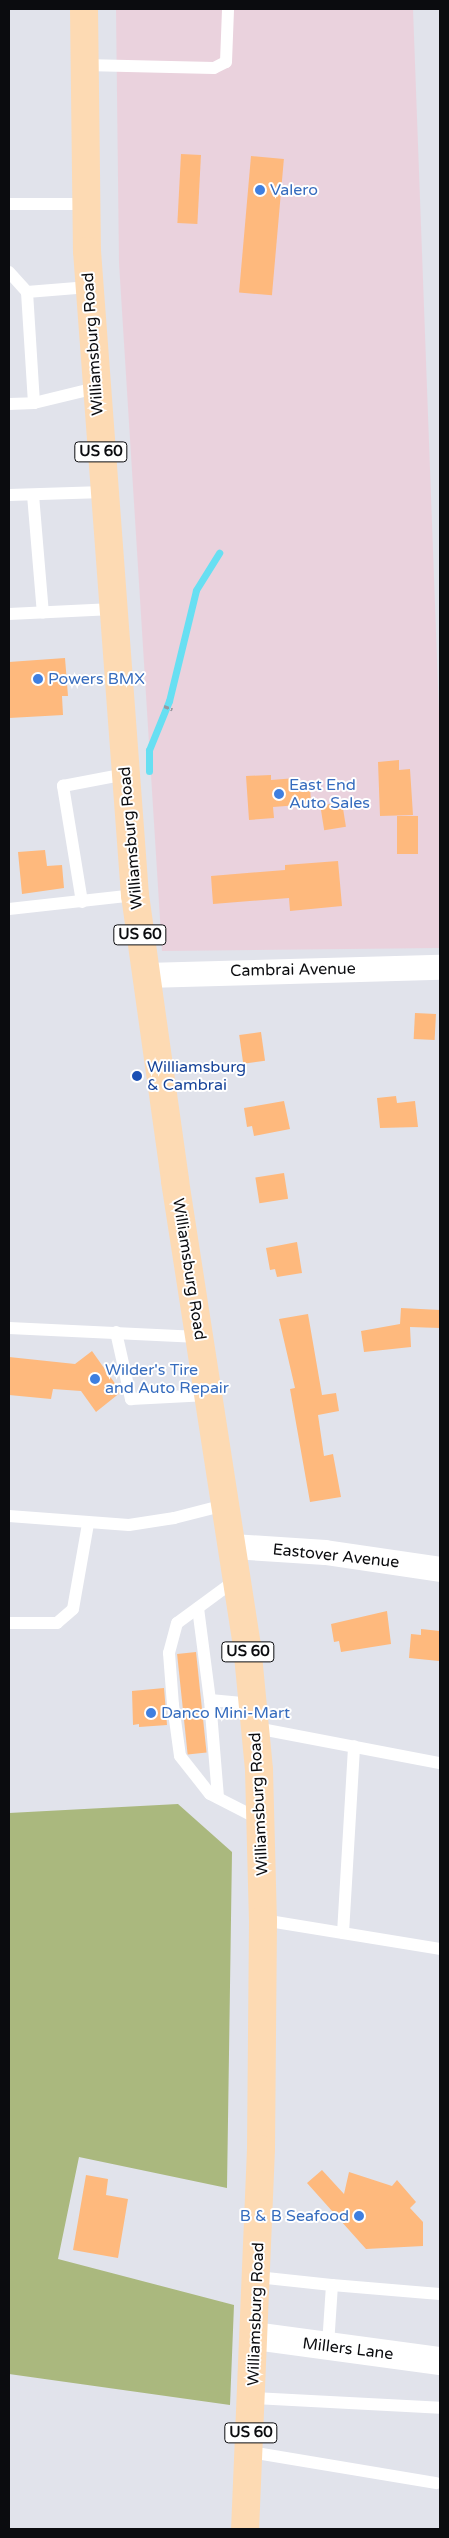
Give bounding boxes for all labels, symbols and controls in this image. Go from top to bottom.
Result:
place label: Valero [270,180,318,200]
marker: Valero [254,184,266,196]
street label: Williamsburg Road [78,272,108,416]
road number: US 60 [74,440,128,464]
place label: Powers BMX [48,669,145,689]
marker: Powers BMX [32,673,44,685]
street label: Williamsburg Road [115,766,147,910]
place label: East End Auto Sales [289,775,370,813]
marker: East End Auto Sales [273,788,285,800]
road number: US 60 [112,922,168,948]
street label: Cambrai Avenue [230,959,356,981]
place label: Williamsburg & Cambrai [147,1057,246,1095]
marker: Williamsburg & Cambrai [131,1070,143,1082]
street label: Williamsburg Road [168,1197,210,1341]
place label: Wilder's Tire and Auto Repair [105,1360,229,1398]
marker: Wilder's Tire and Auto Repair [89,1373,101,1385]
street label: Eastover Avenue [272,1540,400,1572]
road number: US 60 [220,1640,276,1664]
place label: Danco Mini-Mart [161,1703,290,1723]
marker: Danco Mini-Mart [145,1707,157,1719]
street label: Williamsburg Road [246,1732,272,1876]
place label: B & B Seafood [240,2206,349,2226]
marker: B & B Seafood [353,2210,365,2222]
street label: Williamsburg Road [244,2242,268,2386]
street label: Millers Lane [302,2334,394,2364]
road number: US 60 [224,2420,278,2446]

